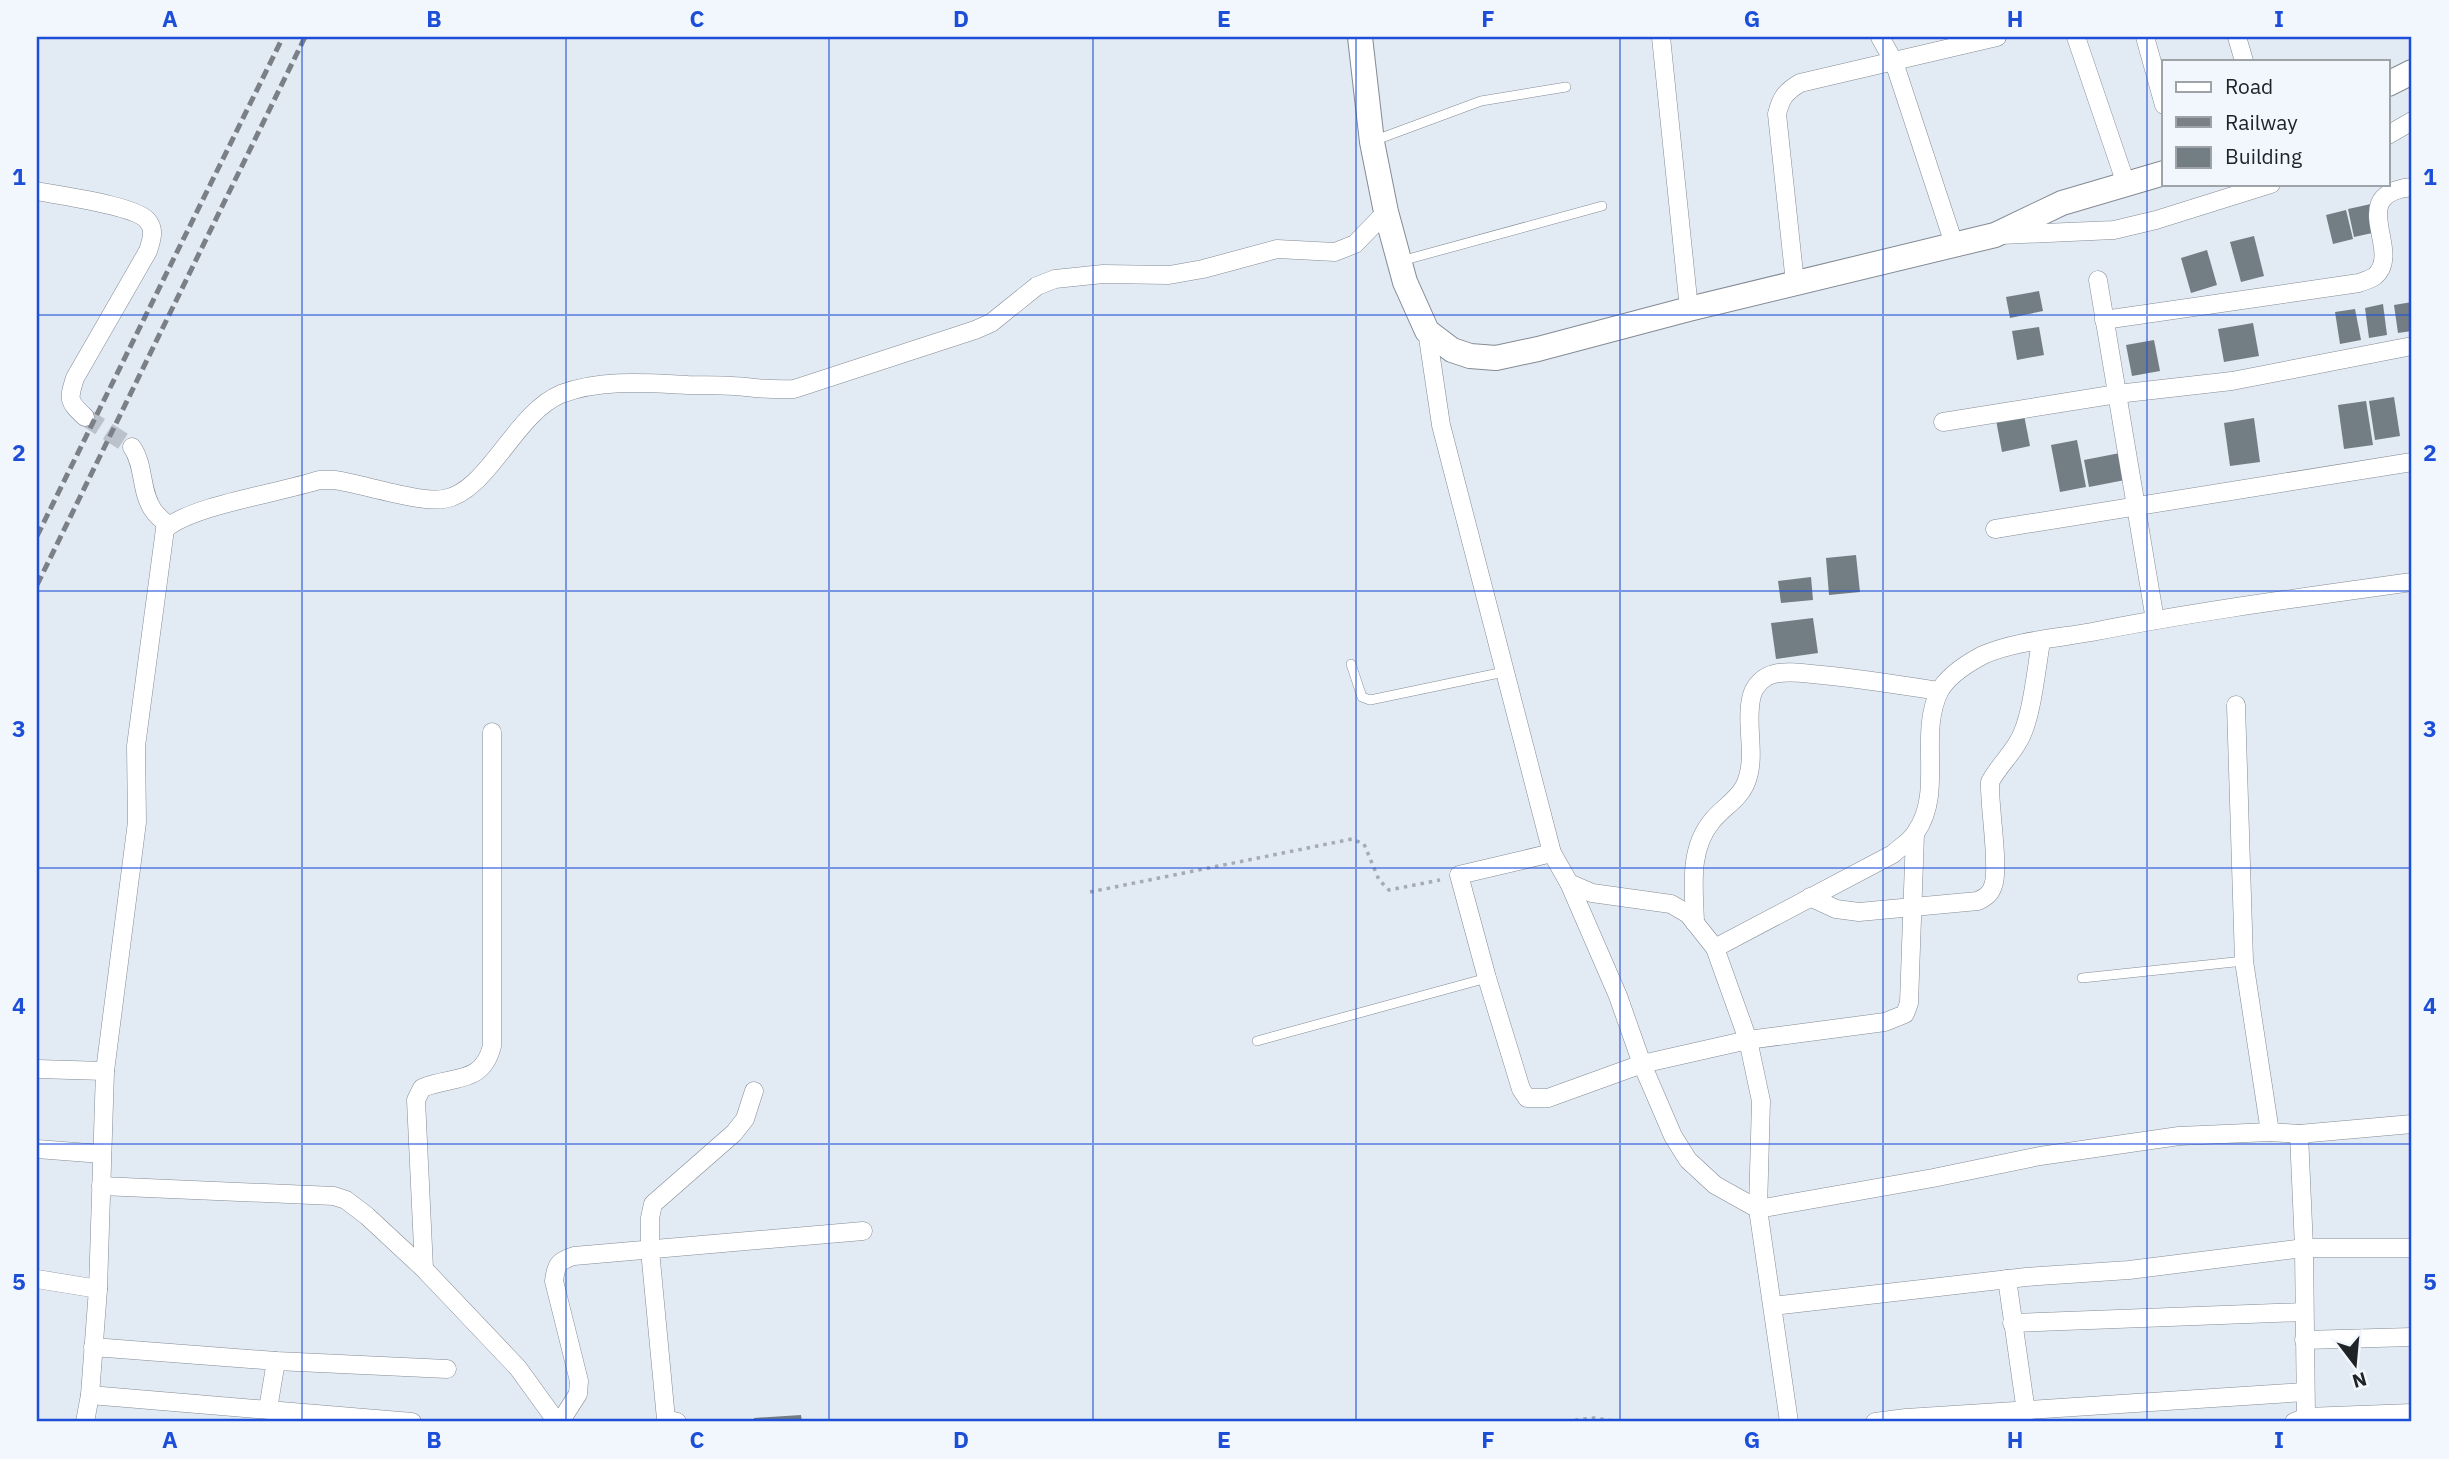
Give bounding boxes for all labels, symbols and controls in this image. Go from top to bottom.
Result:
text: A [162,3,178,33]
text: B [426,3,442,33]
text: C [690,3,705,33]
text: D [953,3,969,33]
text: E [1217,3,1231,33]
text: F [1481,3,1495,33]
text: G [1744,3,1760,33]
text: H [2007,3,2023,33]
text: I [2274,3,2284,33]
legend [2162,60,2390,186]
text: Road [2225,72,2273,100]
text: Railway [2225,108,2298,136]
text: Building [2225,142,2302,170]
text: 1 [12,161,26,191]
text: 1 [2423,161,2437,191]
text: 2 [12,437,26,467]
text: 2 [2423,437,2437,467]
text: 3 [12,713,26,743]
text: 3 [2423,713,2437,743]
text: 4 [12,990,26,1020]
text: 4 [2423,990,2437,1020]
text: 5 [12,1266,26,1296]
text: 5 [2423,1266,2437,1296]
north arrow [2320,1330,2390,1400]
text: N [2350,1367,2370,1394]
text: A [162,1424,178,1454]
text: B [426,1424,442,1454]
text: C [690,1424,705,1454]
text: D [953,1424,969,1454]
text: E [1217,1424,1231,1454]
text: F [1481,1424,1495,1454]
text: G [1744,1424,1760,1454]
text: H [2007,1424,2023,1454]
text: I [2274,1424,2284,1454]

